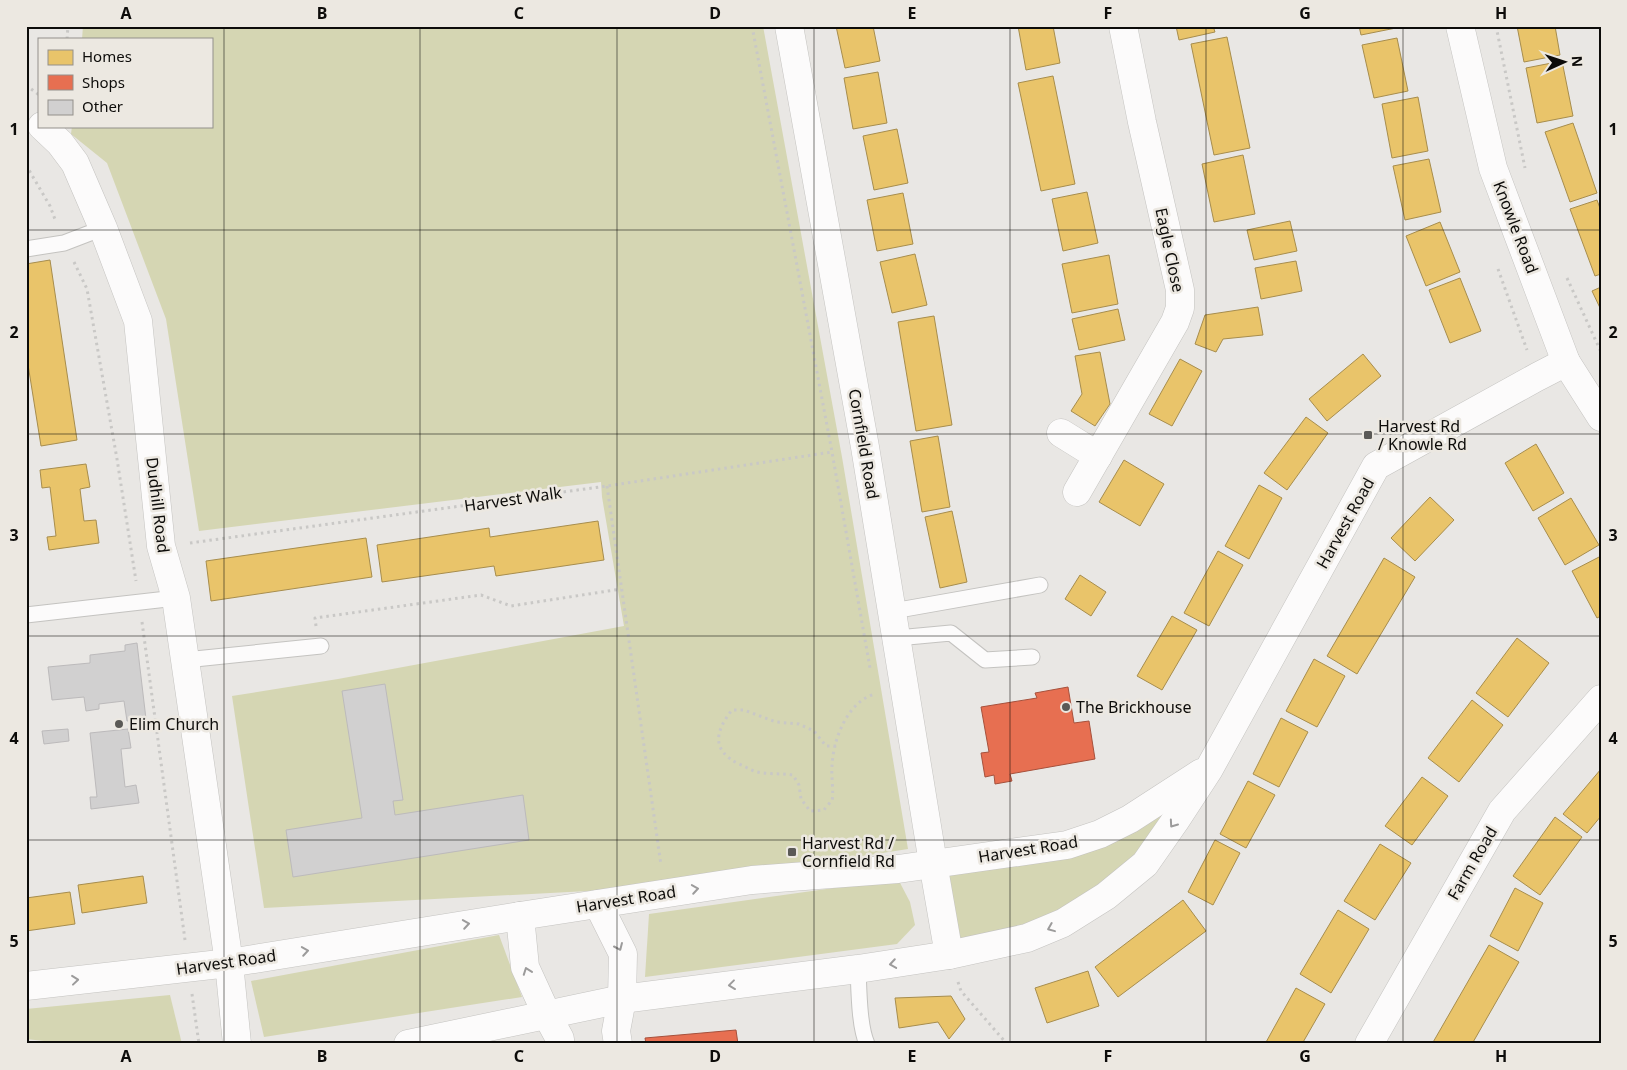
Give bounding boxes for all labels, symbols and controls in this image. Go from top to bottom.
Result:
text: A [120,2,132,24]
text: B [317,2,327,24]
text: C [514,2,524,24]
text: D [709,2,721,24]
text: E [908,2,917,24]
text: F [1104,2,1112,24]
text: G [1299,2,1311,24]
text: H [1495,2,1507,24]
legend [38,38,212,128]
north arrow [1540,38,1590,88]
text: Homes [82,46,132,66]
text: N [1568,55,1587,67]
text: Shops [82,72,125,92]
text: Other [82,96,123,116]
text: 1 [9,118,19,140]
text: 1 [1608,118,1618,140]
street label: Knowle Road [1488,178,1544,276]
street label: Eagle Close [1150,206,1190,294]
text: 2 [9,321,19,343]
text: 2 [1608,321,1618,343]
street label: Cornfield Road [843,387,885,501]
place label: Harvest Rd / Knowle Rd [1378,415,1467,455]
marker: Harvest Rd / Knowle Rd [1362,429,1374,441]
street label: Dudhill Road [141,456,175,554]
street label: Harvest Road [1311,474,1379,572]
street label: Harvest Walk [463,481,564,517]
text: 3 [9,524,19,546]
text: 3 [1608,524,1618,546]
place label: The Brickhouse [1076,696,1191,718]
marker: The Brickhouse [1060,701,1072,713]
place label: Elim Church [129,713,219,735]
marker: Elim Church [113,718,125,730]
text: 4 [9,727,19,749]
text: 4 [1608,727,1618,749]
one-way arrow [1170,819,1179,828]
street label: Farm Road [1442,822,1502,904]
street label: Harvest Road [977,830,1079,868]
place label: Harvest Rd / Cornfield Rd [802,832,895,872]
marker: Harvest Rd / Cornfield Rd [786,846,798,858]
street label: Harvest Road [575,880,677,918]
one-way arrow [692,884,700,895]
one-way arrow [461,920,470,930]
one-way arrow [1047,921,1056,932]
text: 5 [9,930,19,952]
text: 5 [1608,930,1618,952]
one-way arrow [613,942,623,951]
street label: Harvest Road [175,944,277,980]
one-way arrow [301,946,310,956]
one-way arrow [889,958,897,968]
one-way arrow [523,967,533,976]
one-way arrow [71,975,79,986]
one-way arrow [728,979,736,990]
text: A [120,1045,132,1067]
text: B [317,1045,327,1067]
text: C [514,1045,524,1067]
text: D [709,1045,721,1067]
text: E [908,1045,917,1067]
text: F [1104,1045,1112,1067]
text: G [1299,1045,1311,1067]
text: H [1495,1045,1507,1067]

